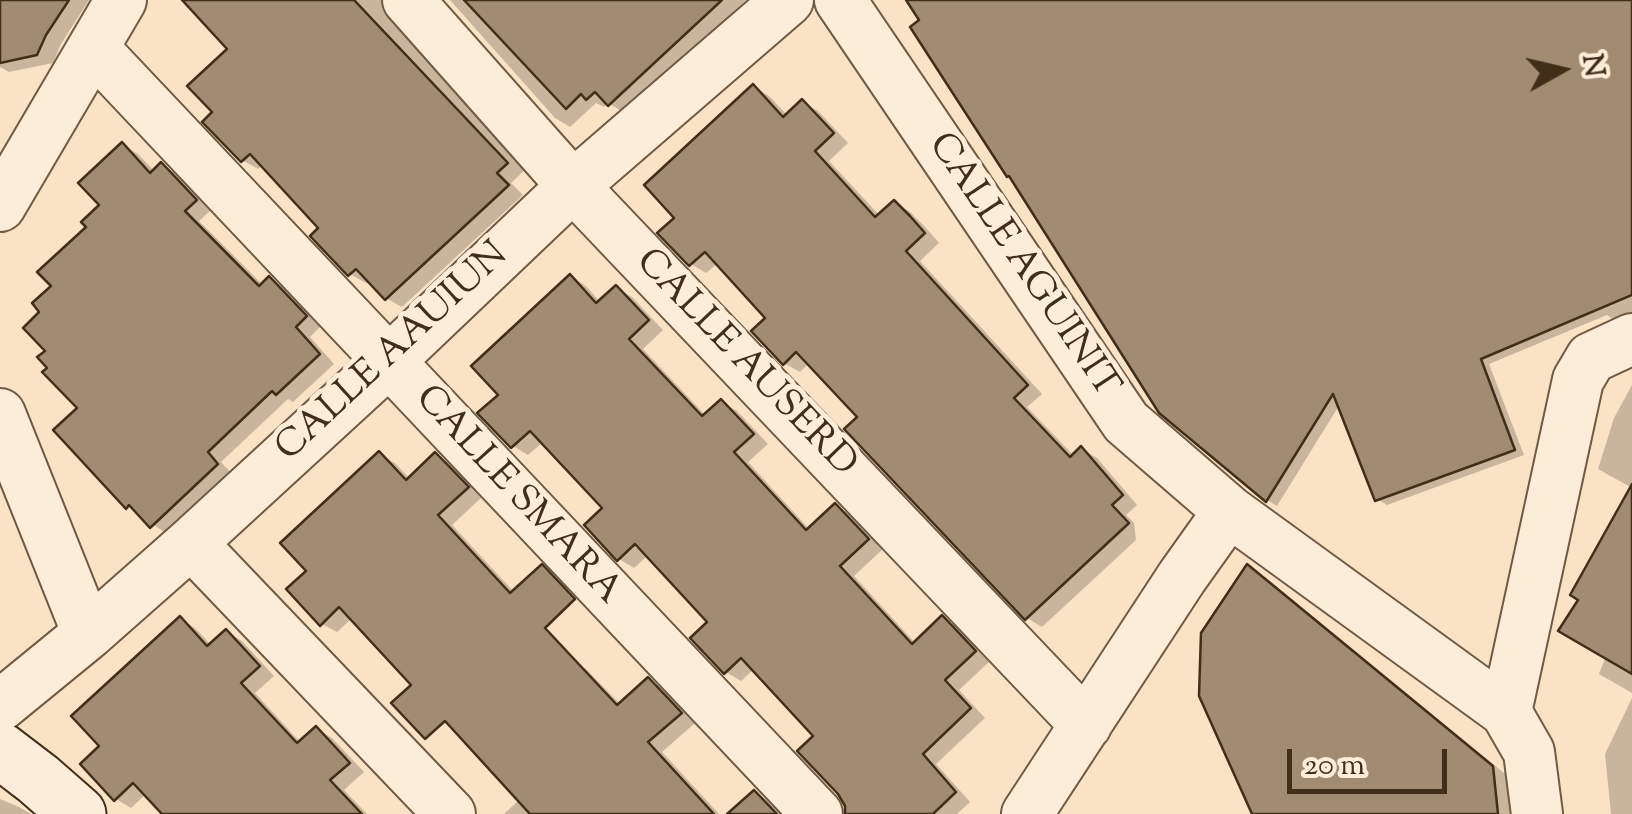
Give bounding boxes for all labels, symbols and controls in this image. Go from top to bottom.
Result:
north arrow [1512,20,1612,120]
text: N [1570,52,1613,80]
street label: CALLE AGUINIT [915,126,1127,408]
street label: CALLE AAUIUN [268,235,520,473]
street label: CALLE AUSERD [624,242,864,488]
street label: CALLE SMARA [403,378,629,616]
scale bar [1292,729,1452,791]
text: 20 m [1304,745,1365,788]

